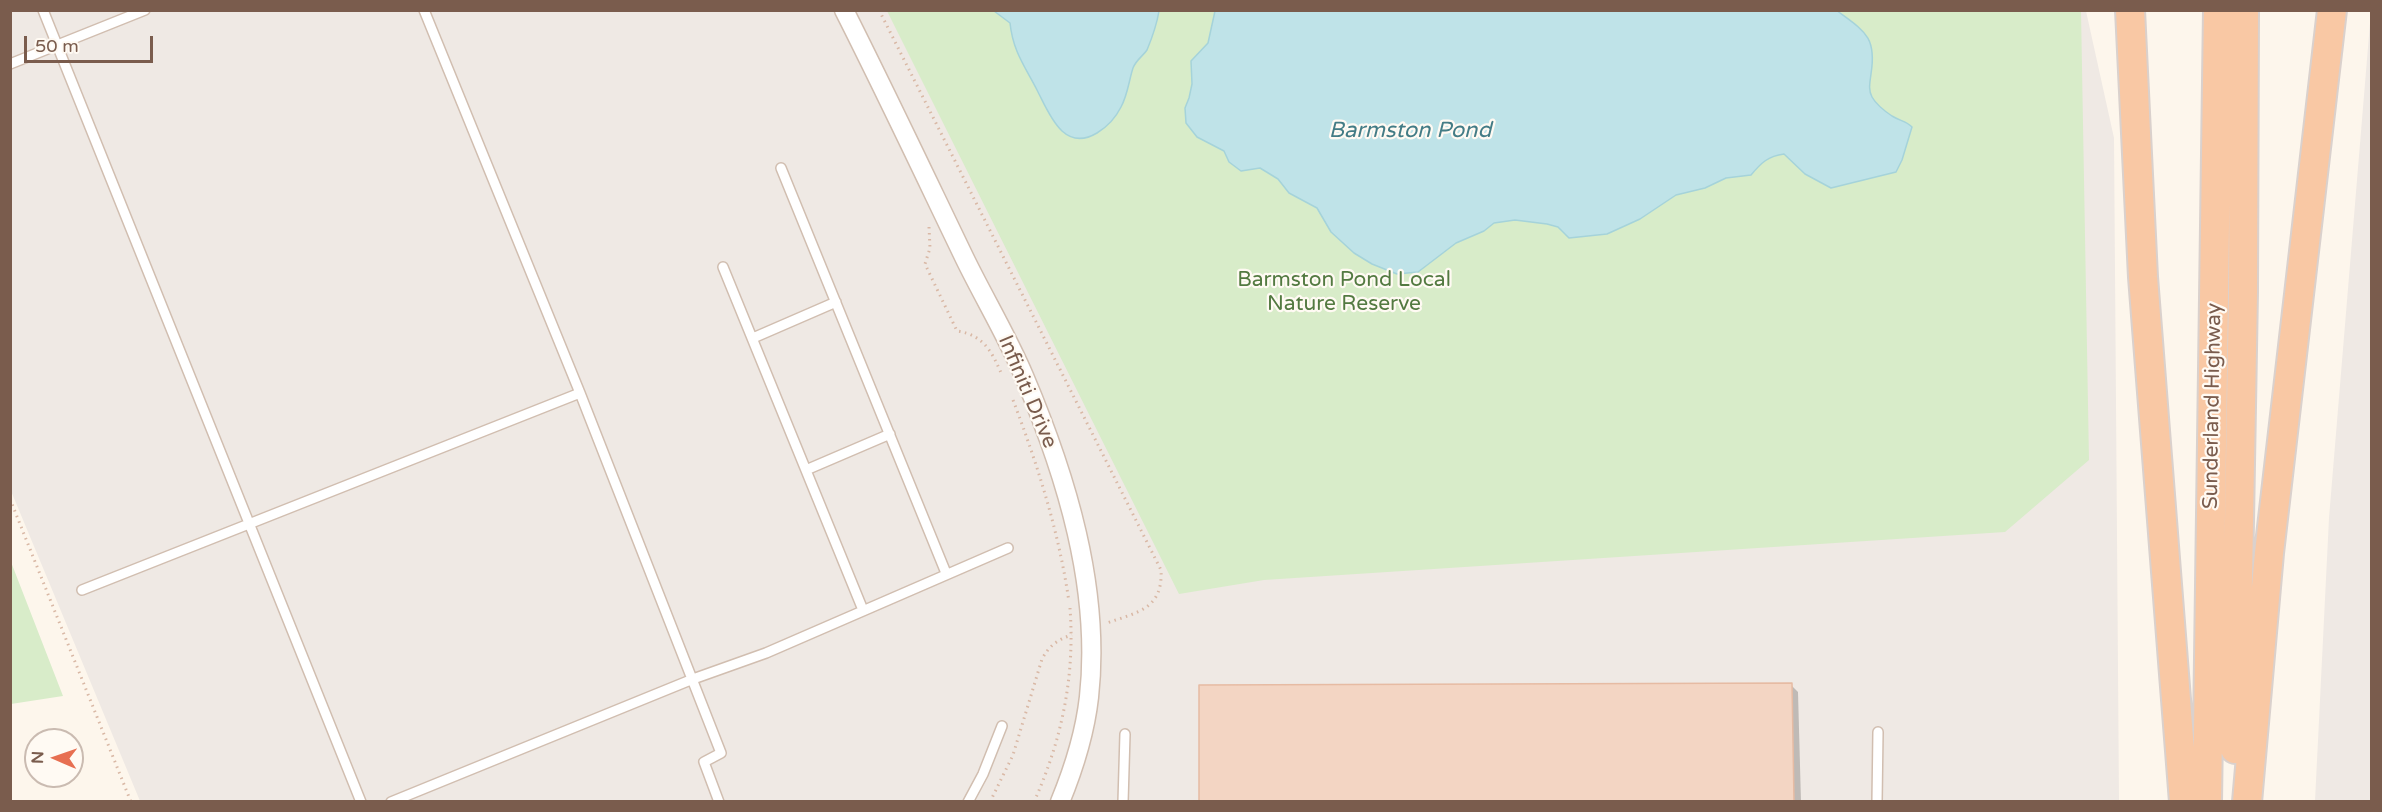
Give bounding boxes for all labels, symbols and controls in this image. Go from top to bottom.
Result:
scale bar [27,24,156,62]
text: 50 m [35,35,79,57]
water label: Barmston Pond [1329,118,1491,144]
park label: Barmston Pond Local Nature Reserve [1237,267,1451,317]
street label: Sunderland Highway [2199,303,2227,509]
street label: Infiniti Drive [992,332,1062,452]
north arrow [24,728,84,788]
text: N [28,751,48,764]

